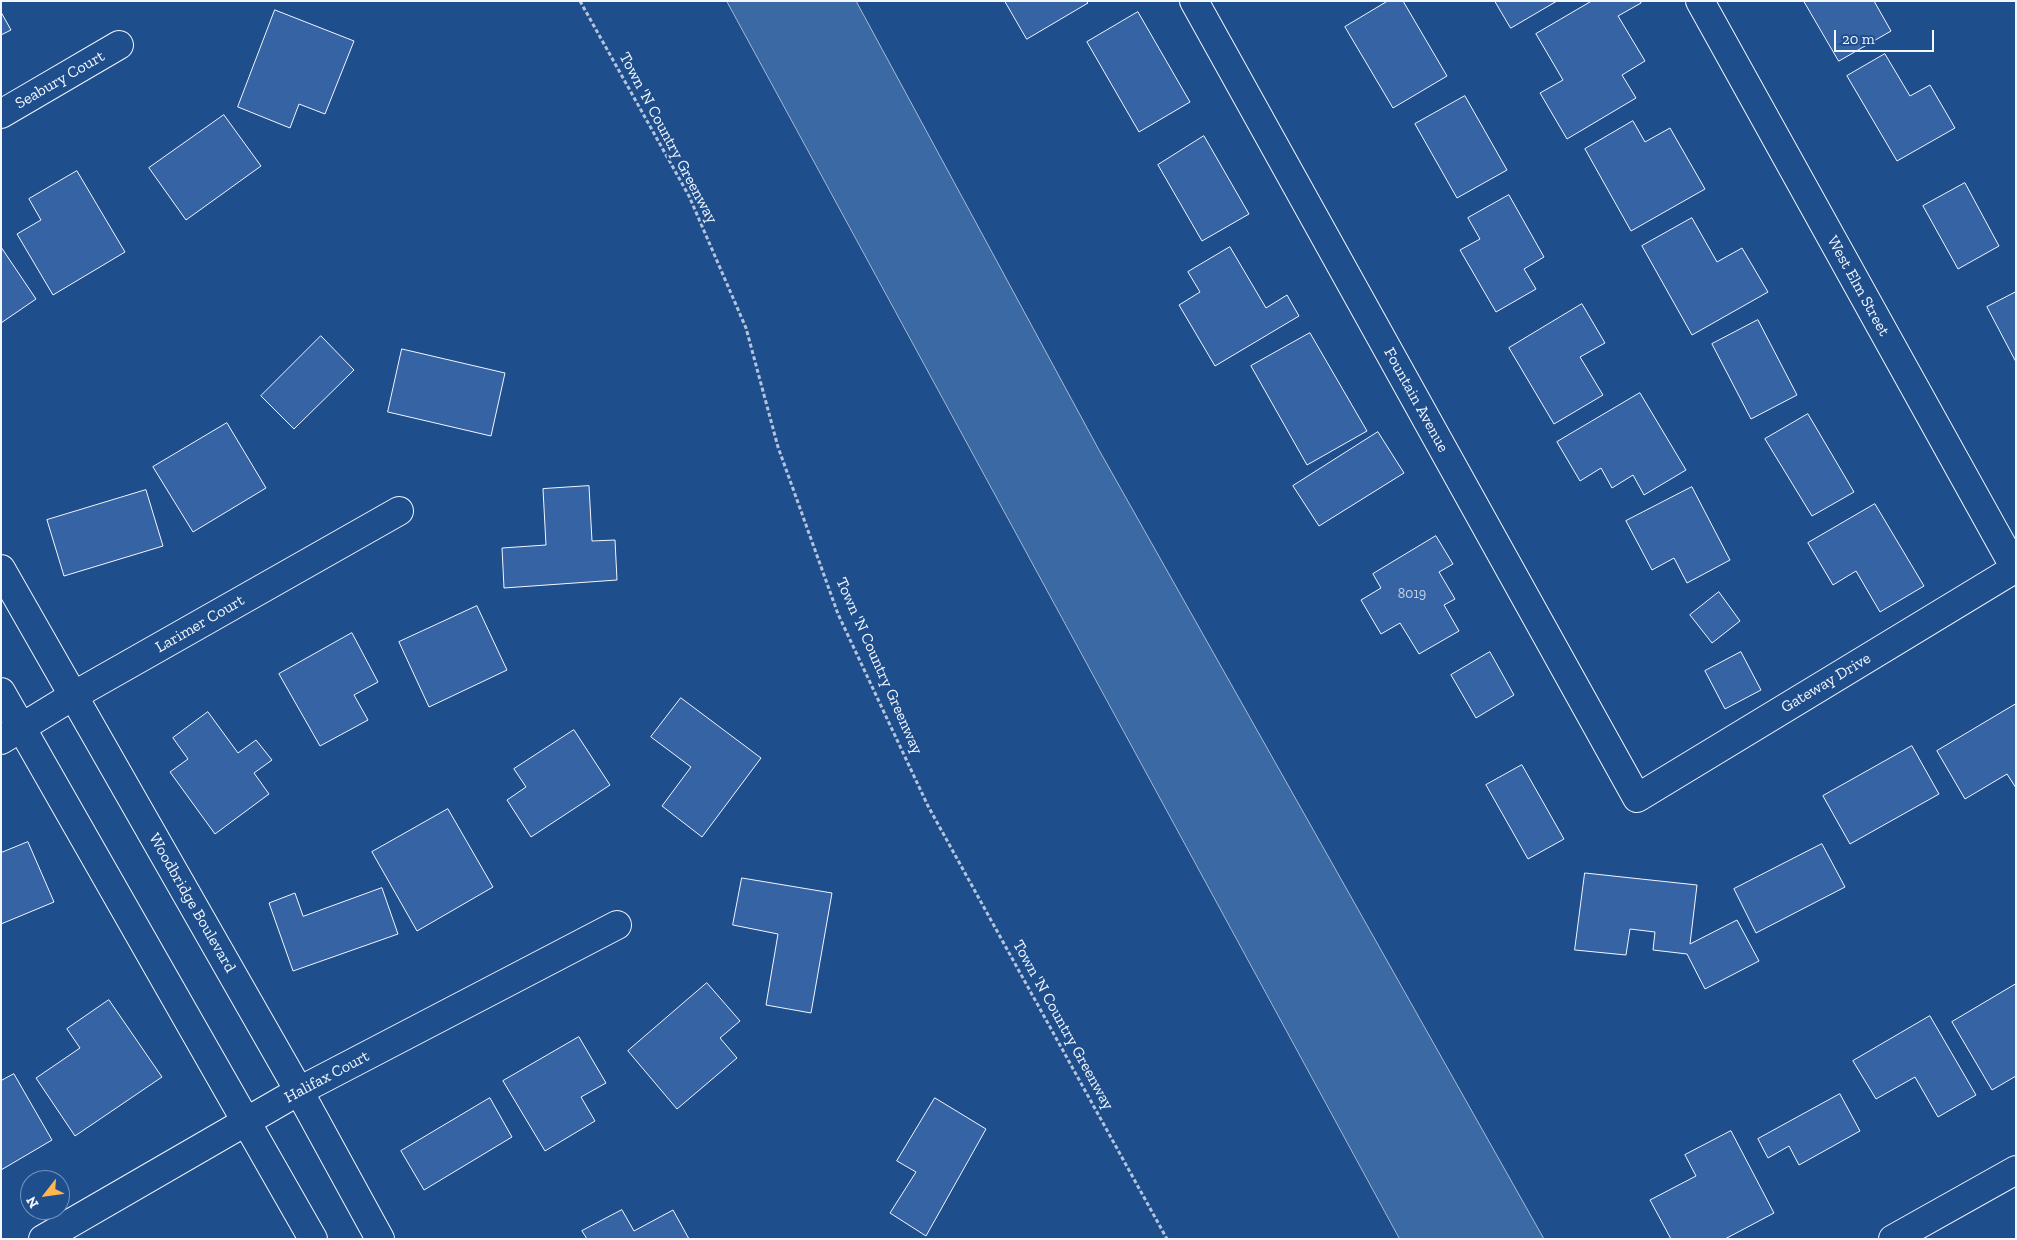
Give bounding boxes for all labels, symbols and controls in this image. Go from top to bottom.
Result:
scale bar [1837,20,1937,52]
text: 20 m [1842,30,1875,48]
street label: Seabury Court [12,47,108,113]
street label: Town 'N Country Greenway [615,49,721,227]
street label: West Elm Street [1823,233,1893,339]
street label: Fountain Avenue [1379,344,1453,456]
street label: Town 'N Country Greenway [831,575,927,757]
house number: 8019 [1398,586,1426,602]
street label: Larimer Court [152,591,248,657]
street label: Gateway Drive [1778,649,1874,717]
street label: Woodbridge Boulevard [144,830,240,976]
street label: Town 'N Country Greenway [1008,937,1118,1113]
street label: Halifax Court [281,1047,373,1107]
north arrow [20,1170,70,1220]
text: N [22,1193,42,1211]

